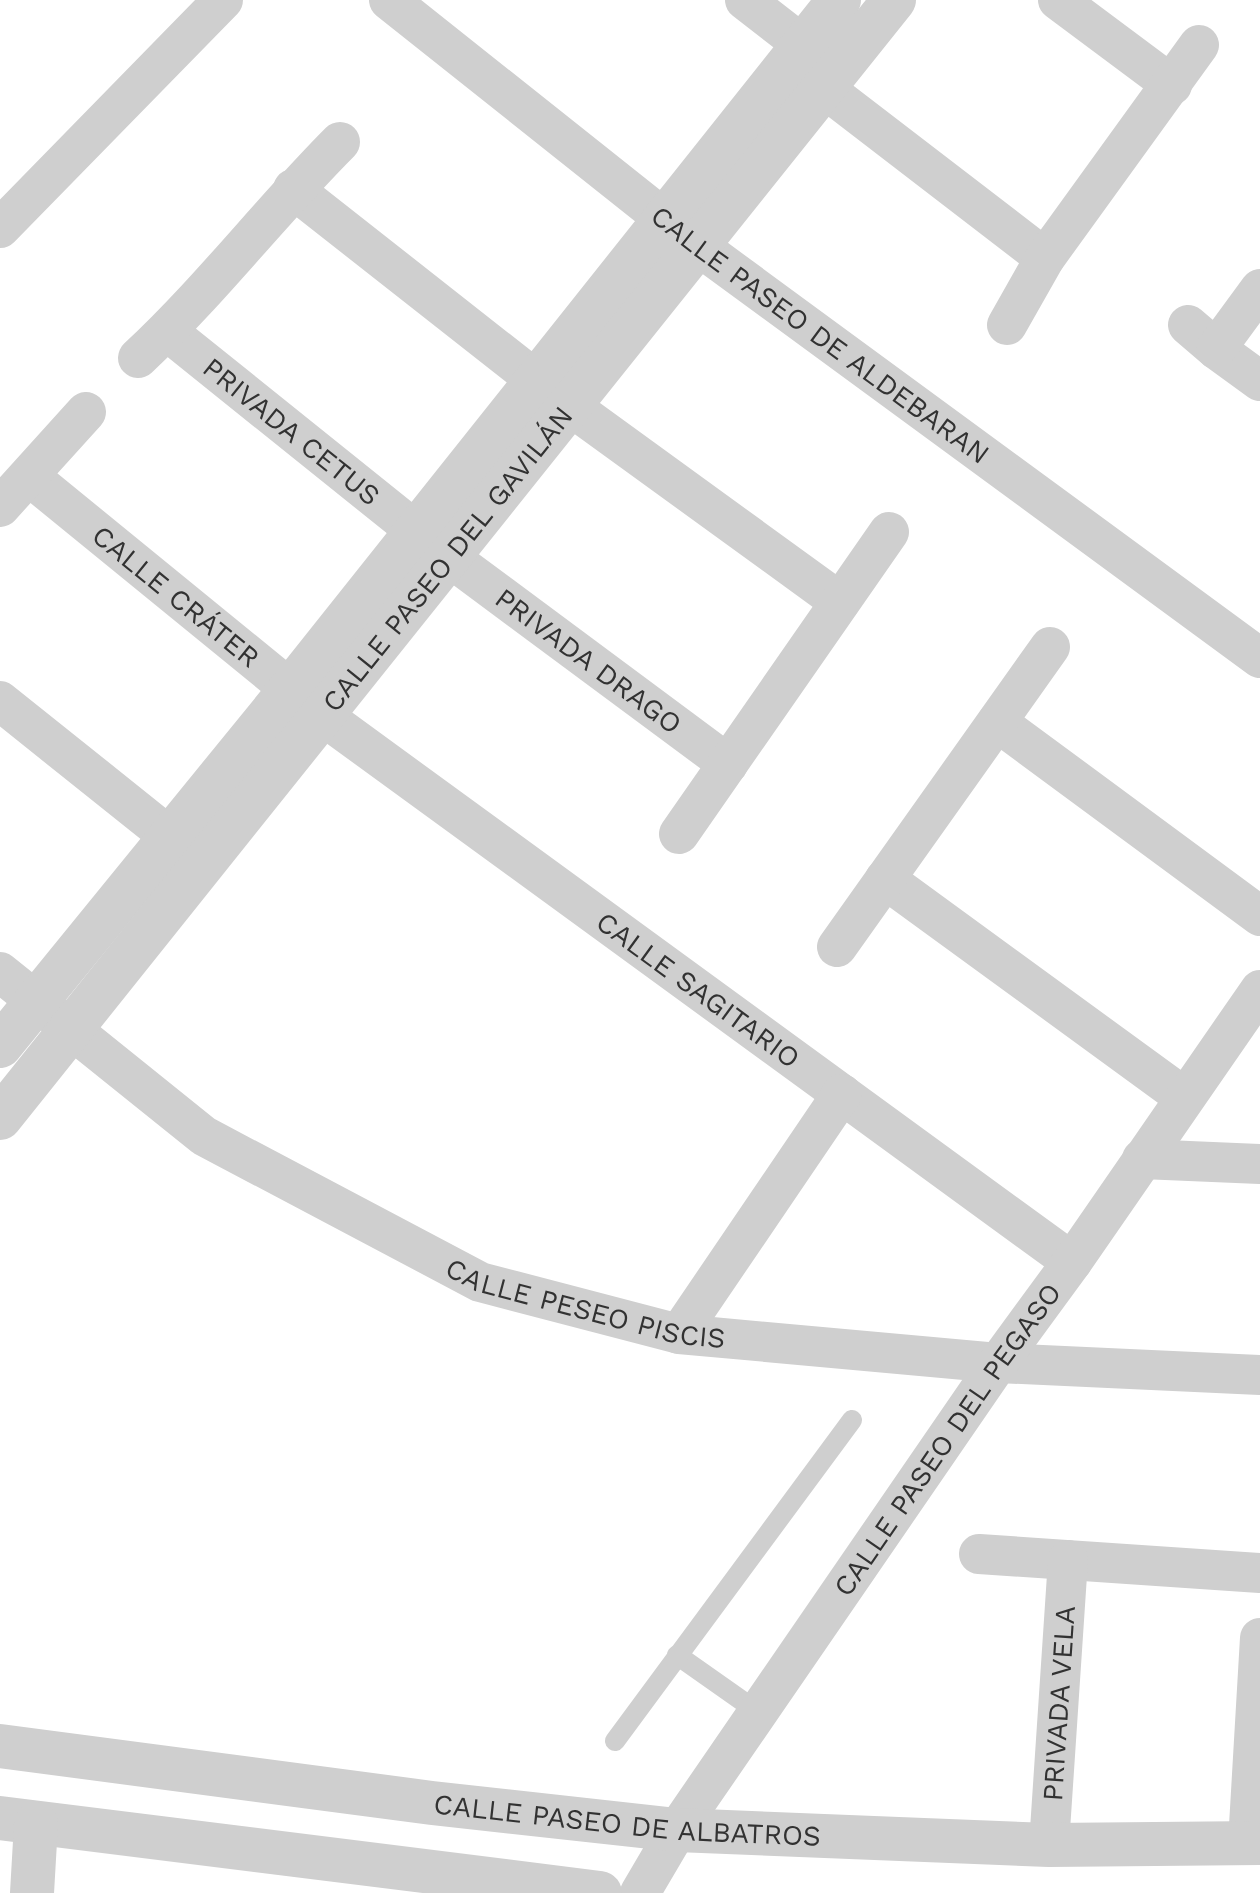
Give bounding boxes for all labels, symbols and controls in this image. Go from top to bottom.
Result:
street label: CALLE PASEO DE ALDEBARAN [645,199,996,470]
street label: PRIVADA CETUS [197,350,387,512]
street label: CALLE PASEO DEL GAVILÁN [315,399,579,718]
street label: CALLE CRÁTER [86,518,266,674]
street label: PRIVADA DRAGO [489,581,688,740]
street label: CALLE SAGITARIO [590,905,806,1075]
street label: CALLE PESEO PISCIS [440,1251,727,1355]
street label: CALLE PASEO DEL PEGASO [826,1276,1068,1602]
street label: PRIVADA VELA [1035,1605,1081,1802]
street label: CALLE PASEO DE ALBATROS [432,1787,822,1852]

